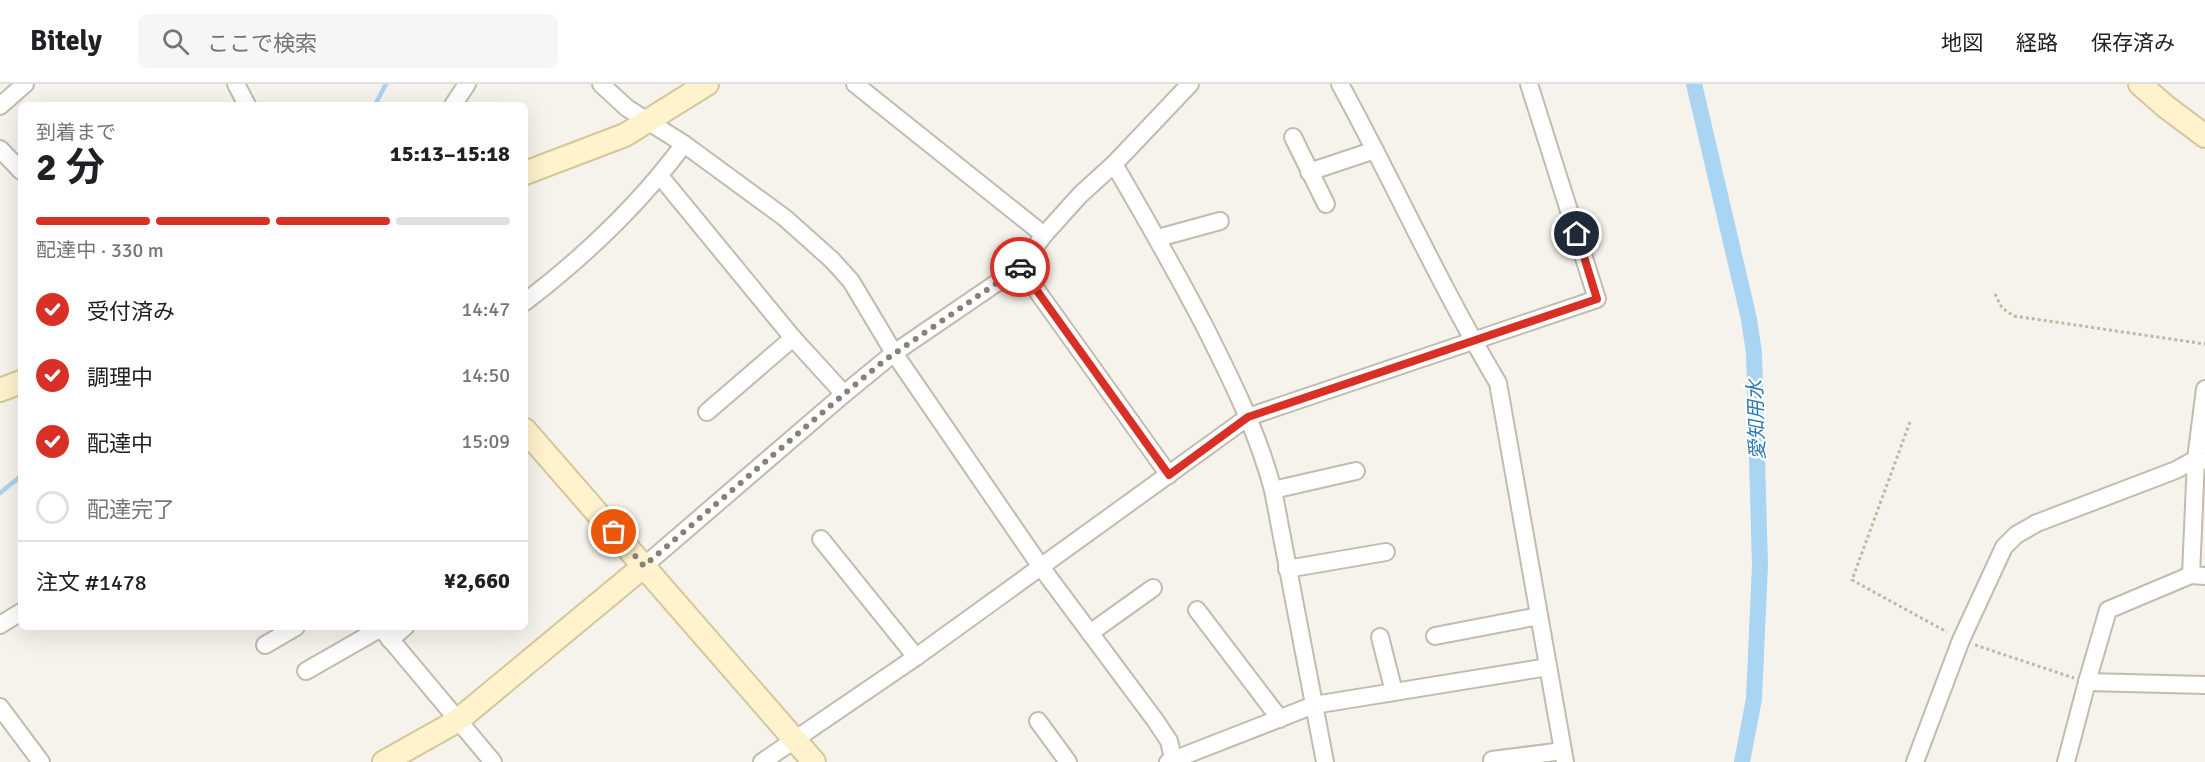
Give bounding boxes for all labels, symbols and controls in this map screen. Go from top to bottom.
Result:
search box [138,14,558,68]
text: Bitely [30,24,102,58]
icon: search [159,25,192,58]
text: ここで検索 [207,30,317,57]
text: 地図 [1941,30,1983,56]
text: 経路 [2016,30,2058,56]
text: 保存済み [2091,30,2175,56]
text: 到着まで [36,120,116,145]
text: 15:13–15:18 [390,140,510,167]
text: 2 分 [36,143,105,191]
pin [1551,208,1602,259]
icon: home [1560,217,1593,250]
courier [990,237,1050,297]
text: 配達中 · 330 m [36,238,164,263]
icon: car [1004,251,1037,284]
icon: check [36,293,69,326]
text: 14:47 [461,297,510,322]
text: 受付済み [87,298,175,325]
icon: check [36,359,69,392]
text: 14:50 [461,363,510,388]
text: 調理中 [87,364,153,391]
water label: 愛知用水 [1743,378,1770,460]
icon: check [36,425,69,458]
text: 15:09 [461,429,510,454]
text: 配達中 [87,430,153,457]
text: 配達完了 [87,496,175,523]
pin [588,506,639,557]
icon: bag [597,515,630,548]
text: ¥2,660 [444,567,510,594]
text: 注文 #1478 [36,569,147,596]

